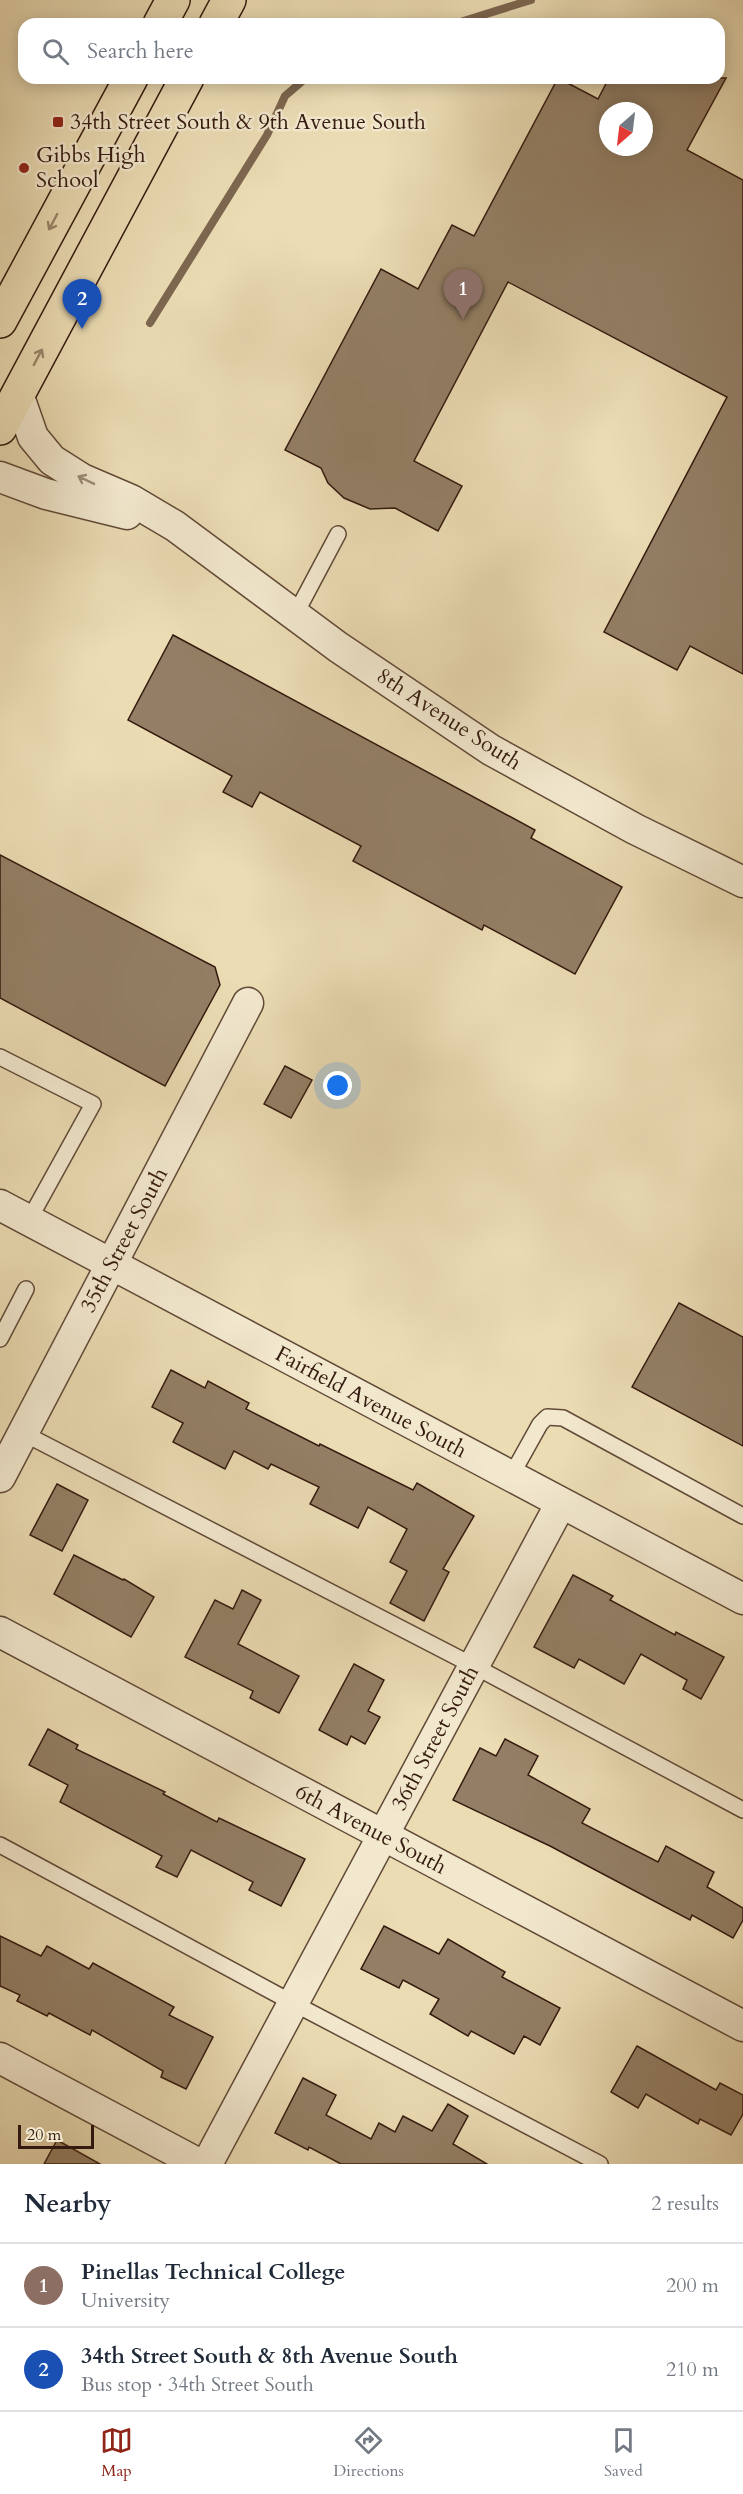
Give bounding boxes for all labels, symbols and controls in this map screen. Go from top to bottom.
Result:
search box [18,18,725,84]
icon: search [39,35,72,68]
text: Search here [87,36,194,66]
north arrow [599,102,653,156]
place label: 34th Street South & 9th Avenue South [70,107,426,137]
marker: 34th Street South & 9th Avenue South [51,115,65,129]
place label: Gibbs High School [36,140,145,195]
marker: Gibbs High School [17,161,31,175]
one-way arrow [47,213,59,230]
pin: 1 [444,270,482,319]
pin: 2 [62,280,101,329]
one-way arrow [33,349,44,367]
one-way arrow [77,474,95,486]
street label: 8th Avenue South [371,661,527,777]
your location [323,1071,352,1100]
street label: 35th Street South [73,1162,175,1318]
street label: Fairfield Avenue South [270,1339,472,1465]
street label: 36th Street South [384,1660,486,1816]
street label: 6th Avenue South [290,1776,452,1882]
scale bar [18,2122,94,2150]
text: 20 m [27,2124,61,2146]
text: Nearby [24,2186,112,2221]
text: 2 results [651,2190,719,2217]
text: Pinellas Technical College [81,2257,345,2287]
text: 1 [38,2272,49,2299]
text: 200 m [666,2272,719,2299]
text: University [81,2287,170,2314]
text: 34th Street South & 8th Avenue South [81,2341,458,2371]
text: 2 [38,2356,49,2383]
text: 210 m [666,2356,719,2383]
text: Bus stop · 34th Street South [81,2371,314,2398]
tab: Map [100,2424,133,2482]
tab: Directions [333,2424,404,2482]
tab: Saved [604,2424,643,2482]

